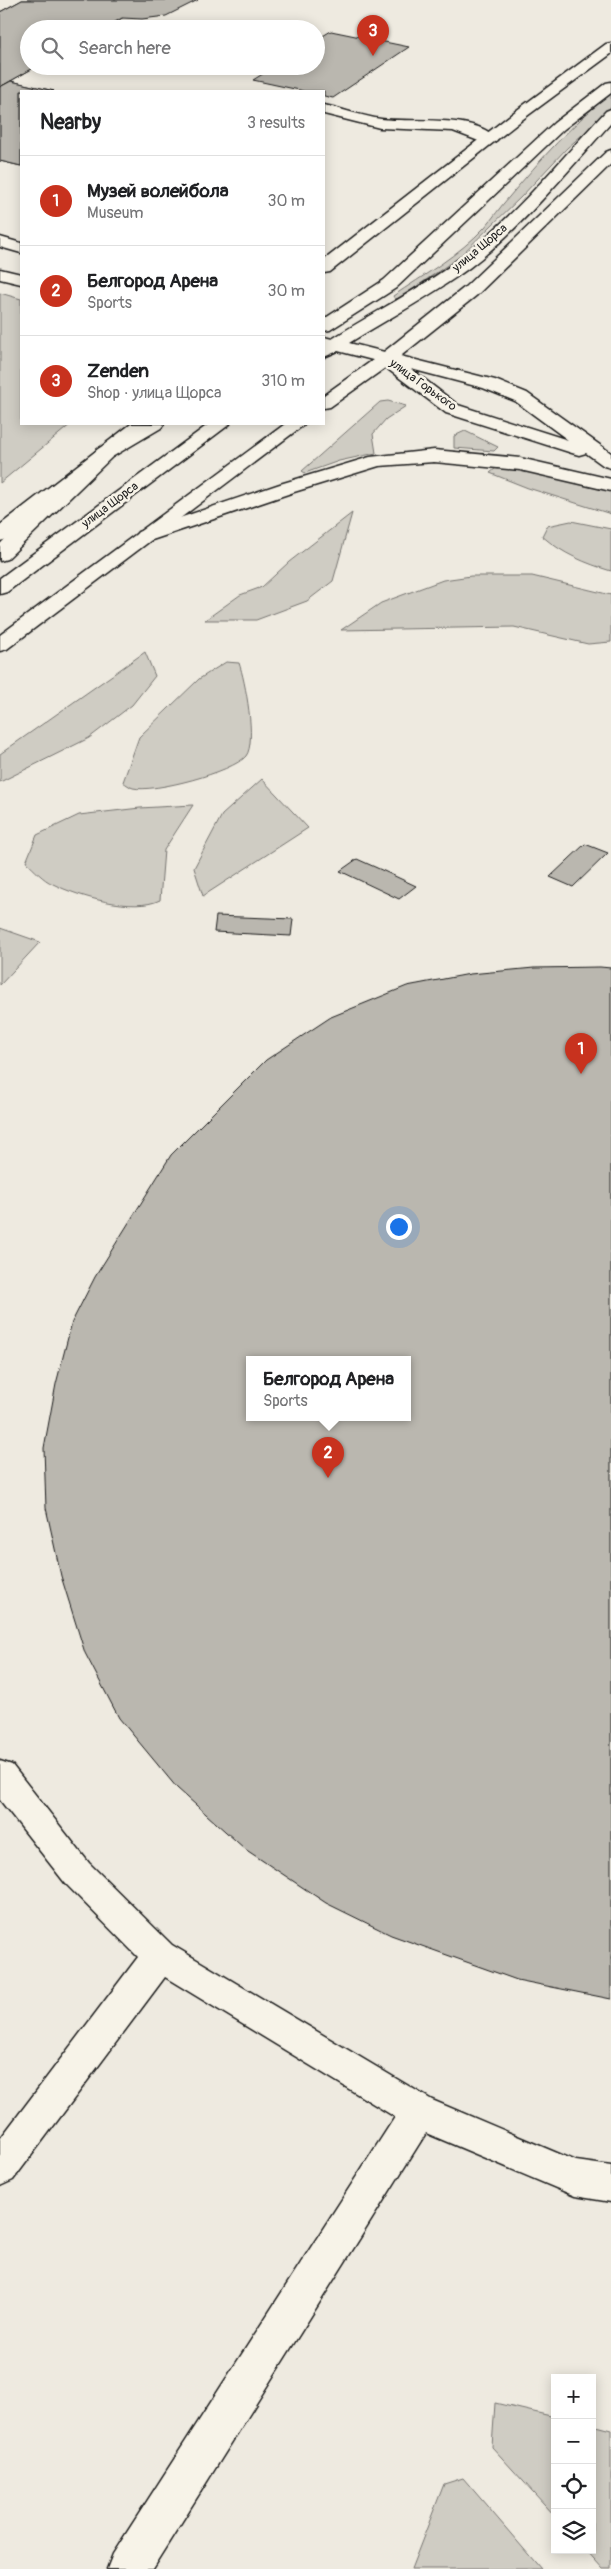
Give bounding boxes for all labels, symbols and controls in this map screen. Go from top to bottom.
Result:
pin: 3 [357,15,389,56]
search box [20,20,325,75]
icon: search [38,34,66,62]
text: Search here [78,36,171,60]
text: Nearby [40,109,101,136]
text: 3 results [247,113,305,133]
text: Музей волейбола [87,179,229,203]
text: 1 [53,191,59,211]
text: 30 m [267,191,305,211]
text: Museum [87,203,143,223]
street label: улица Щорса [449,220,511,276]
text: Белгород Арена [87,269,218,293]
text: 2 [52,281,60,301]
text: 30 m [267,281,305,301]
text: Sports [87,293,132,313]
street label: улица Горького [386,355,460,415]
text: Zenden [87,359,149,383]
text: 3 [52,371,60,391]
text: 310 m [261,371,305,391]
text: Shop · улица Щорса [87,383,222,403]
street label: улица Щорса [78,479,142,532]
pin: 1 [565,1033,597,1074]
your location [386,1214,412,1240]
popup [246,1356,411,1421]
text: Белгород Арена [263,1367,394,1391]
text: Sports [263,1391,308,1411]
pin: 2 [312,1437,344,1478]
map controls [551,2374,596,2554]
button: + [551,2374,596,2419]
button: − [551,2419,596,2464]
button: locate [551,2464,596,2509]
button: layers [551,2509,596,2554]

